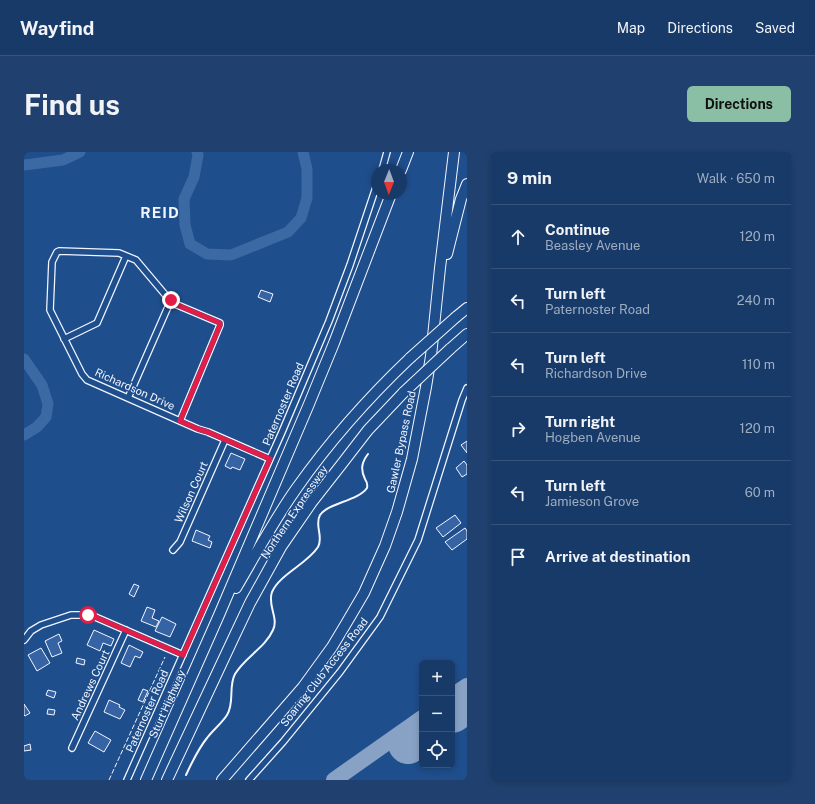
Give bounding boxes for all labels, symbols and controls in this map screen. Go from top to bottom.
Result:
text: Wayfind [20,17,94,39]
text: Map [617,20,645,36]
text: Directions [667,20,733,36]
text: Saved [755,20,795,36]
button: Directions [687,86,791,122]
text: Find us [24,88,120,121]
north arrow [371,164,407,200]
text: 9 min [507,168,552,188]
text: Walk · 650 m [697,171,775,186]
district label: REID [140,204,180,221]
text: Continue [545,221,610,238]
icon: ahead [507,226,529,248]
text: 120 m [740,229,775,244]
text: Beasley Avenue [545,238,640,253]
text: Turn left [545,285,606,302]
icon: left [507,290,529,312]
route end [162,291,180,309]
text: 240 m [737,293,775,308]
text: Paternoster Road [545,302,650,317]
text: Turn left [545,349,606,366]
icon: left [507,354,529,376]
text: 110 m [742,357,775,372]
street label: Paternoster Road [260,361,306,447]
street label: Richardson Drive [93,366,177,412]
text: Richardson Drive [545,366,647,381]
street label: Gawler Bypass Road [384,390,418,494]
text: Turn right [545,413,615,430]
icon: right [507,418,529,440]
text: 120 m [740,421,775,436]
text: Hogben Avenue [545,430,641,445]
street label: Wilson Court [172,459,210,525]
street label: Northern Expressway [258,463,330,561]
text: Turn left [545,477,606,494]
icon: left [507,482,529,504]
text: 60 m [745,485,775,500]
text: Jamieson Grove [545,494,639,509]
icon: arrive [507,546,529,568]
text: Arrive at destination [545,548,690,565]
route start [79,606,97,624]
street label: Soaring Club Access Road [278,615,370,729]
street label: Andrews Court [68,648,112,722]
map controls [419,660,455,768]
button: + [419,660,455,696]
street label: Paternoster Road [123,668,171,754]
street label: Sturt Highway [147,668,187,740]
button: − [419,696,455,732]
button: locate [419,732,455,768]

